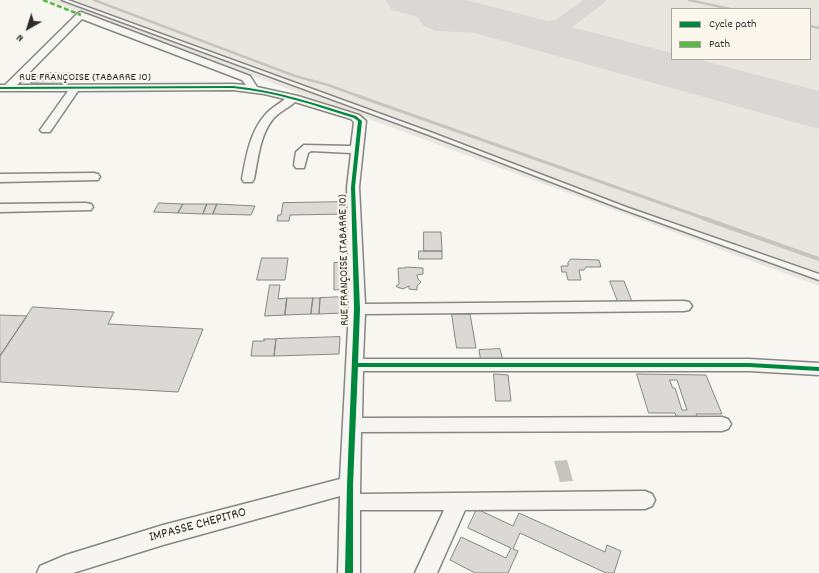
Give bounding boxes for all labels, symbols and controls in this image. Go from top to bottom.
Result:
north arrow [8,8,48,48]
legend [671,8,811,60]
text: Cycle path [709,16,757,33]
text: N [13,29,28,45]
text: Path [709,36,730,53]
street label: RUE FRANÇOISE (TABARRE 10) [19,71,151,85]
street label: RUE FRANÇOISE (TABARRE 10) [337,194,353,326]
street label: IMPASSE CHEPITRO [148,505,248,547]

